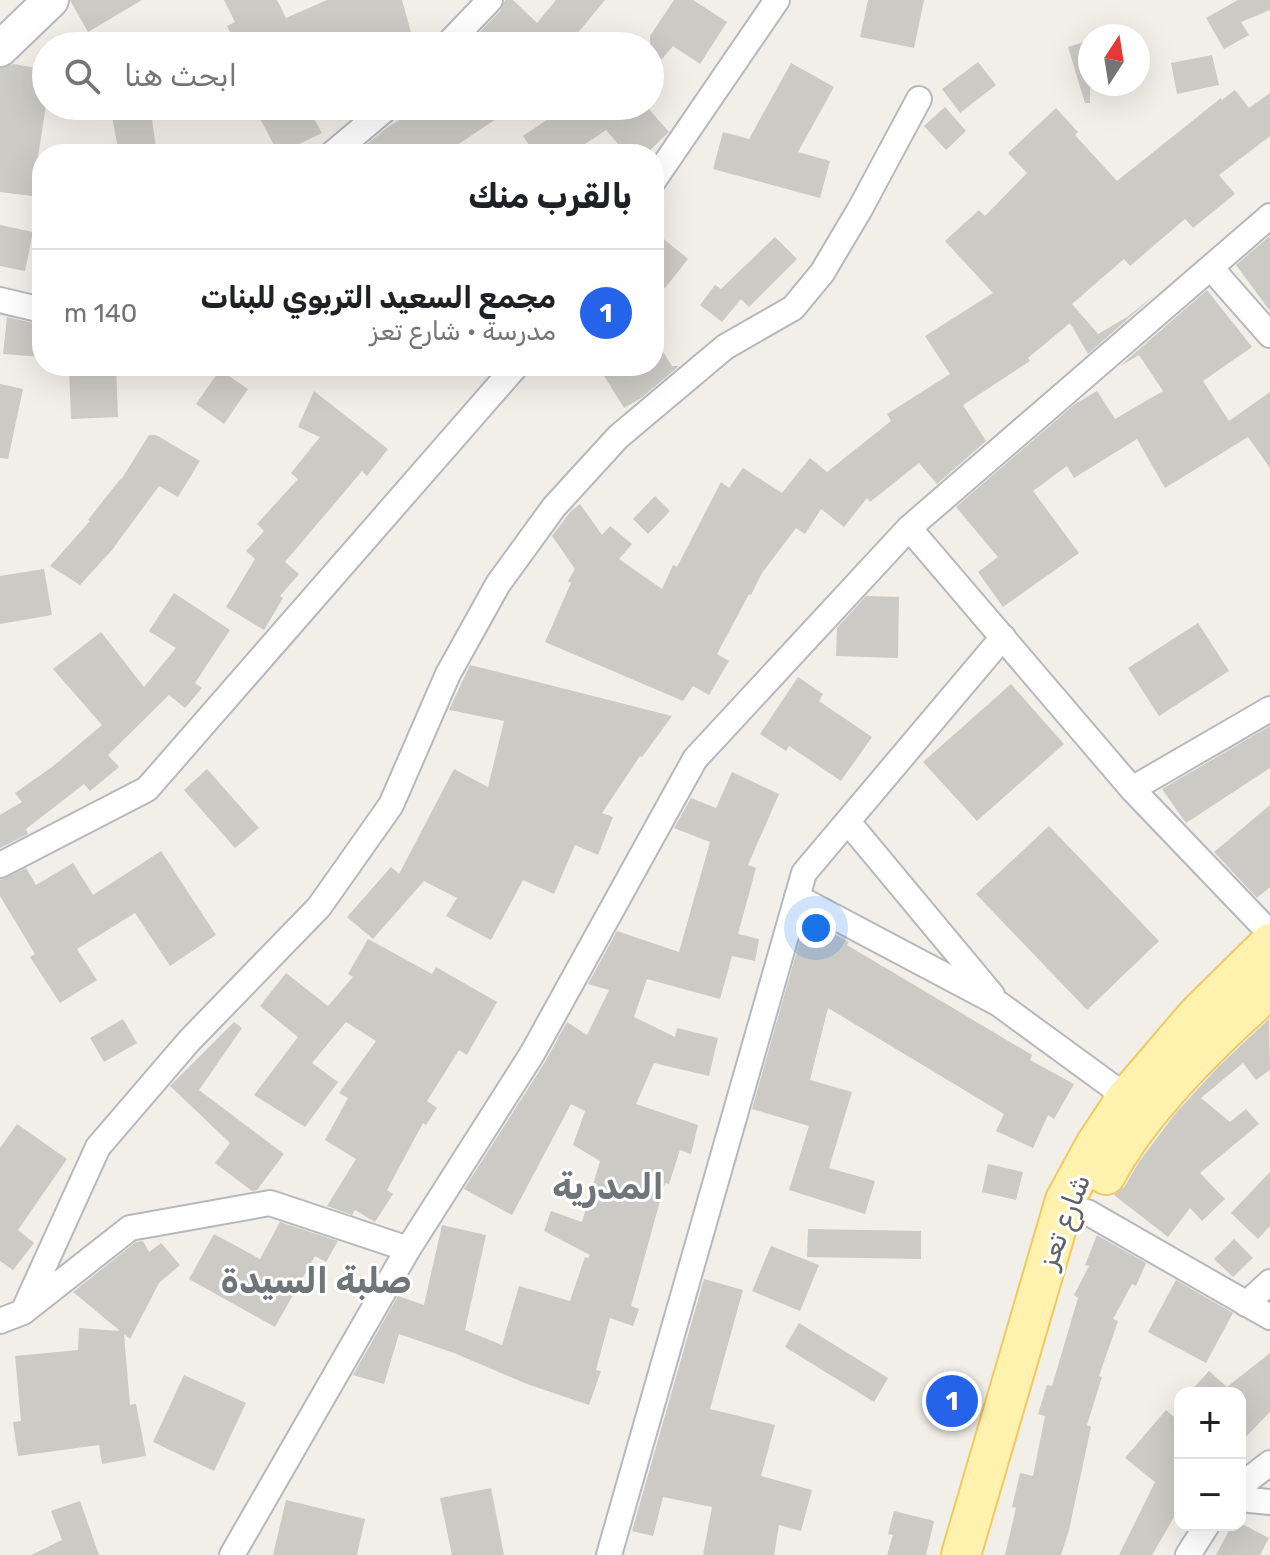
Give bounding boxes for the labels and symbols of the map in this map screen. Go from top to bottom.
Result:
north arrow [1078,24,1150,96]
your location [796,908,836,948]
district label: المدرية [552,1165,664,1208]
street label: شارع تعز [1030,1169,1100,1276]
district label: صلبة السيدة [221,1259,411,1302]
pin: 1 [926,1371,978,1431]

